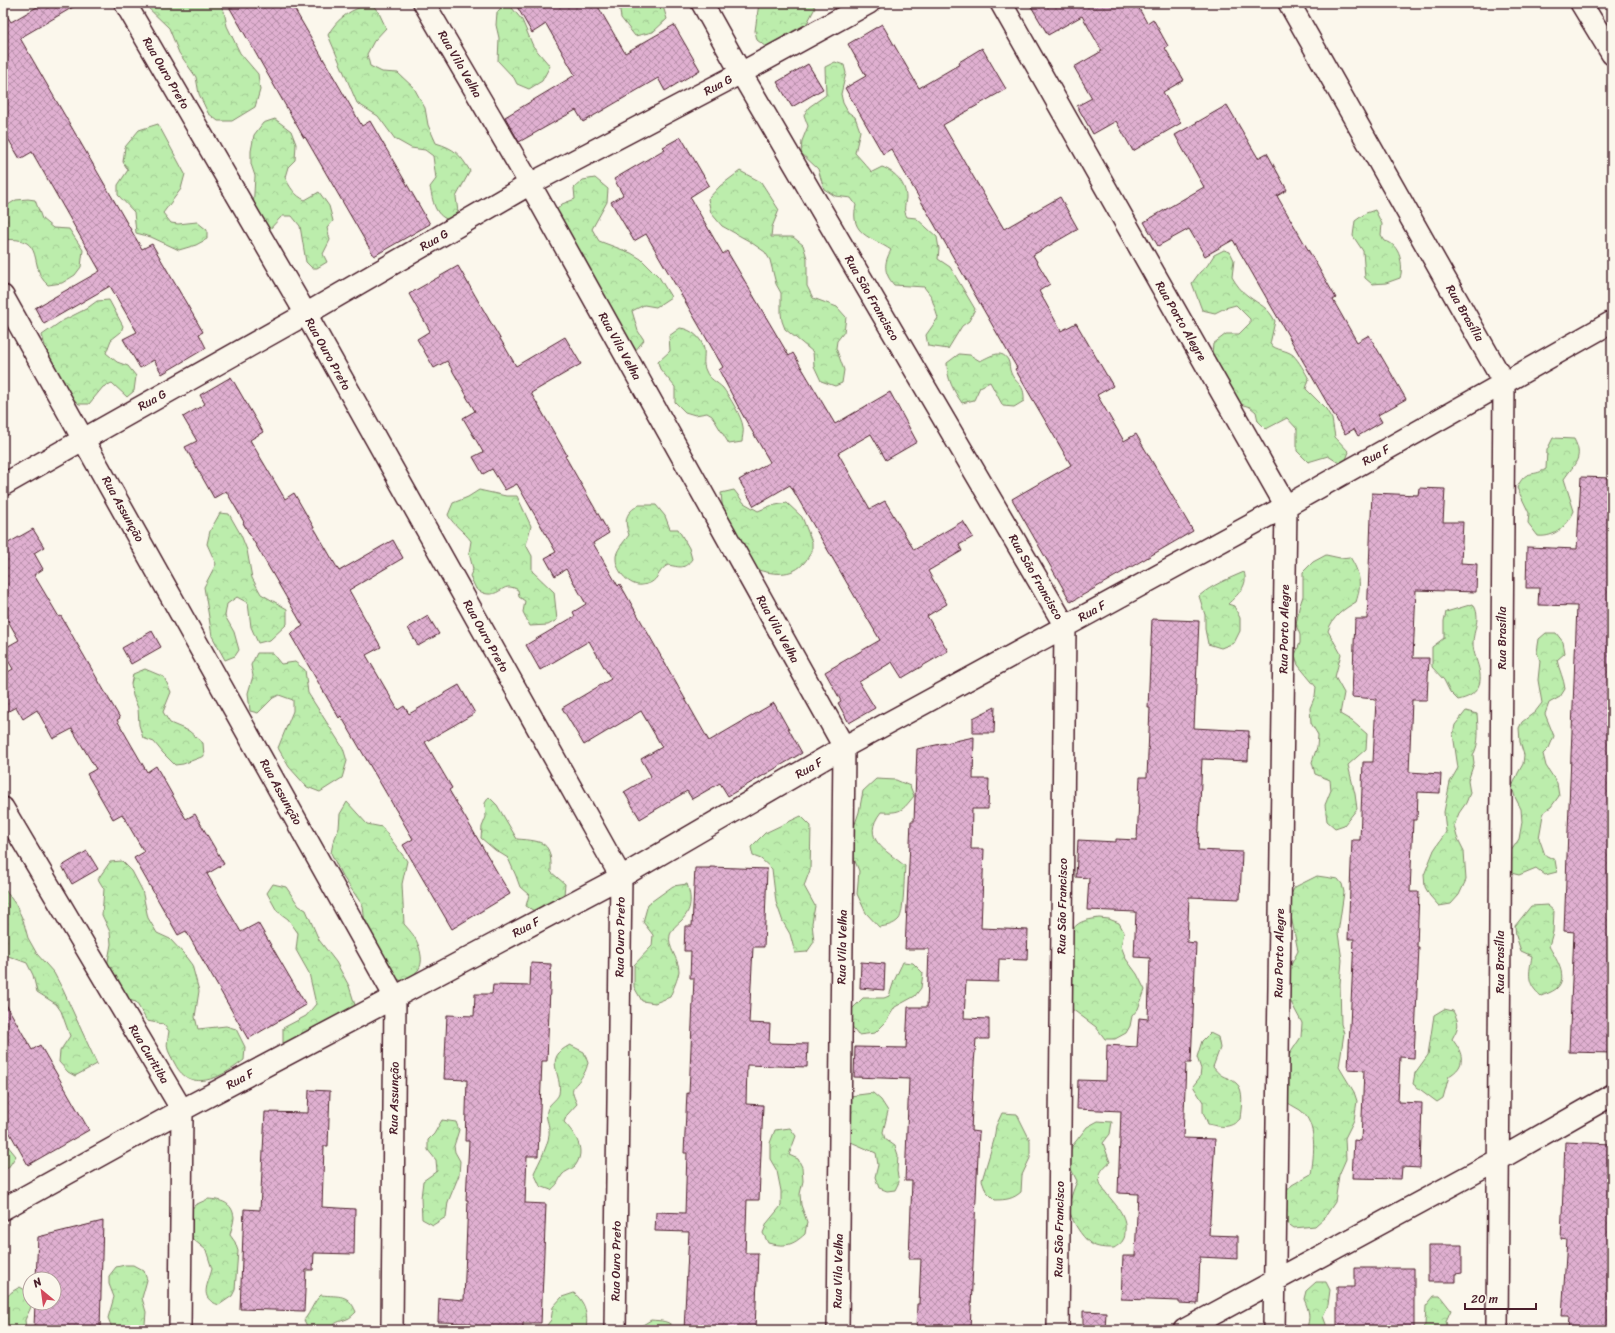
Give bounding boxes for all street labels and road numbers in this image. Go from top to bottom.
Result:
street label: Rua Vila Velha [432,26,488,102]
street label: Rua Ouro Preto [136,33,196,113]
street label: Rua G [699,68,737,102]
street label: Rua G [415,223,453,257]
street label: Rua São Francisco [838,251,906,345]
street label: Rua Porto Alegre [1149,277,1213,365]
street label: Rua Brasília [1440,280,1491,347]
street label: Rua Vila Velha [592,308,648,384]
street label: Rua Ouro Preto [299,314,357,395]
street label: Rua G [133,383,171,417]
street label: Rua F [1358,438,1395,472]
street label: Rua Assunção [96,472,150,546]
street label: Rua São Francisco [1002,530,1070,624]
street label: Rua Porto Alegre [1272,584,1296,674]
street label: Rua Vila Velha [750,591,806,667]
street label: Rua F [1074,594,1111,628]
street label: Rua Ouro Preto [457,596,515,677]
street label: Rua Brasília [1491,605,1513,670]
street label: Rua F [791,750,828,785]
street label: Rua Assunção [254,755,308,829]
street label: Rua São Francisco [1050,858,1074,954]
street label: Rua Ouro Preto [608,897,632,977]
street label: Rua Porto Alegre [1267,908,1291,998]
street label: Rua Vila Velha [830,909,854,985]
street label: Rua F [508,910,545,944]
street label: Rua Brasília [1489,929,1511,994]
street label: Rua Curitiba [123,1020,175,1088]
street label: Rua Assunção [382,1061,406,1135]
street label: Rua F [222,1062,259,1096]
street label: Rua São Francisco [1047,1181,1071,1277]
street label: Rua Ouro Preto [604,1221,628,1301]
street label: Rua Vila Velha [826,1233,850,1309]

